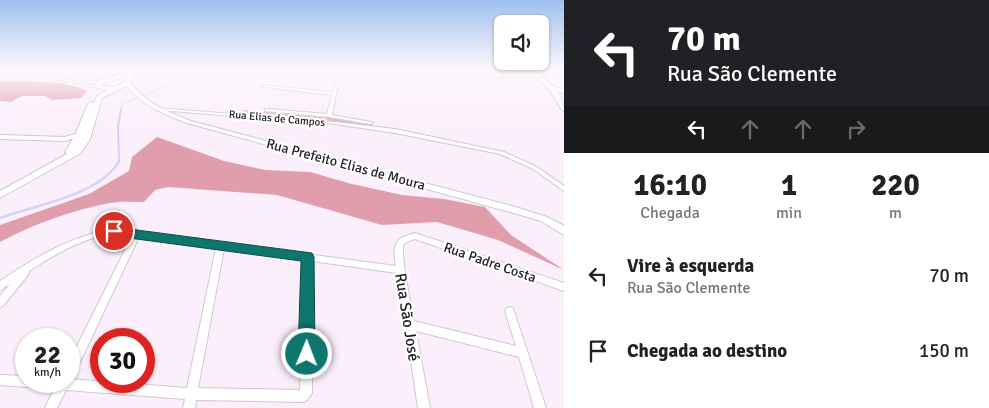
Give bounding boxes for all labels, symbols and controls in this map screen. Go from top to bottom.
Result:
map controls [494,15,549,70]
button: sound [494,15,549,70]
text: 70 m [667,17,741,60]
icon: left [584,20,649,85]
text: Rua São Clemente [667,60,837,87]
street label: Rua Elias de Campos [228,108,326,129]
icon: left [683,115,711,143]
icon: ahead [736,115,764,143]
icon: ahead [789,115,817,143]
icon: right [842,115,870,143]
street label: Rua Prefeito Elias de Moura [264,135,427,194]
text: 16:10 [633,167,707,204]
text: 1 [781,167,797,204]
text: 220 [871,167,920,204]
text: Chegada [640,203,700,223]
text: min [776,203,802,223]
text: m [889,203,902,223]
pin [93,210,135,252]
icon: arrive [100,217,128,245]
street label: Rua Padre Costa [441,239,538,286]
text: Vire à esquerda [627,254,754,278]
icon: left [584,262,612,290]
text: 70 m [929,264,969,288]
street label: Rua São José [390,272,424,363]
text: Rua São Clemente [627,278,751,298]
position arrow [280,327,332,379]
speed limit sign: 30 [90,328,155,393]
icon: arrive [584,337,612,365]
text: 22 [34,339,61,370]
text: Chegada ao destino [627,339,787,363]
text: 150 m [919,339,969,363]
text: km/h [34,365,61,380]

